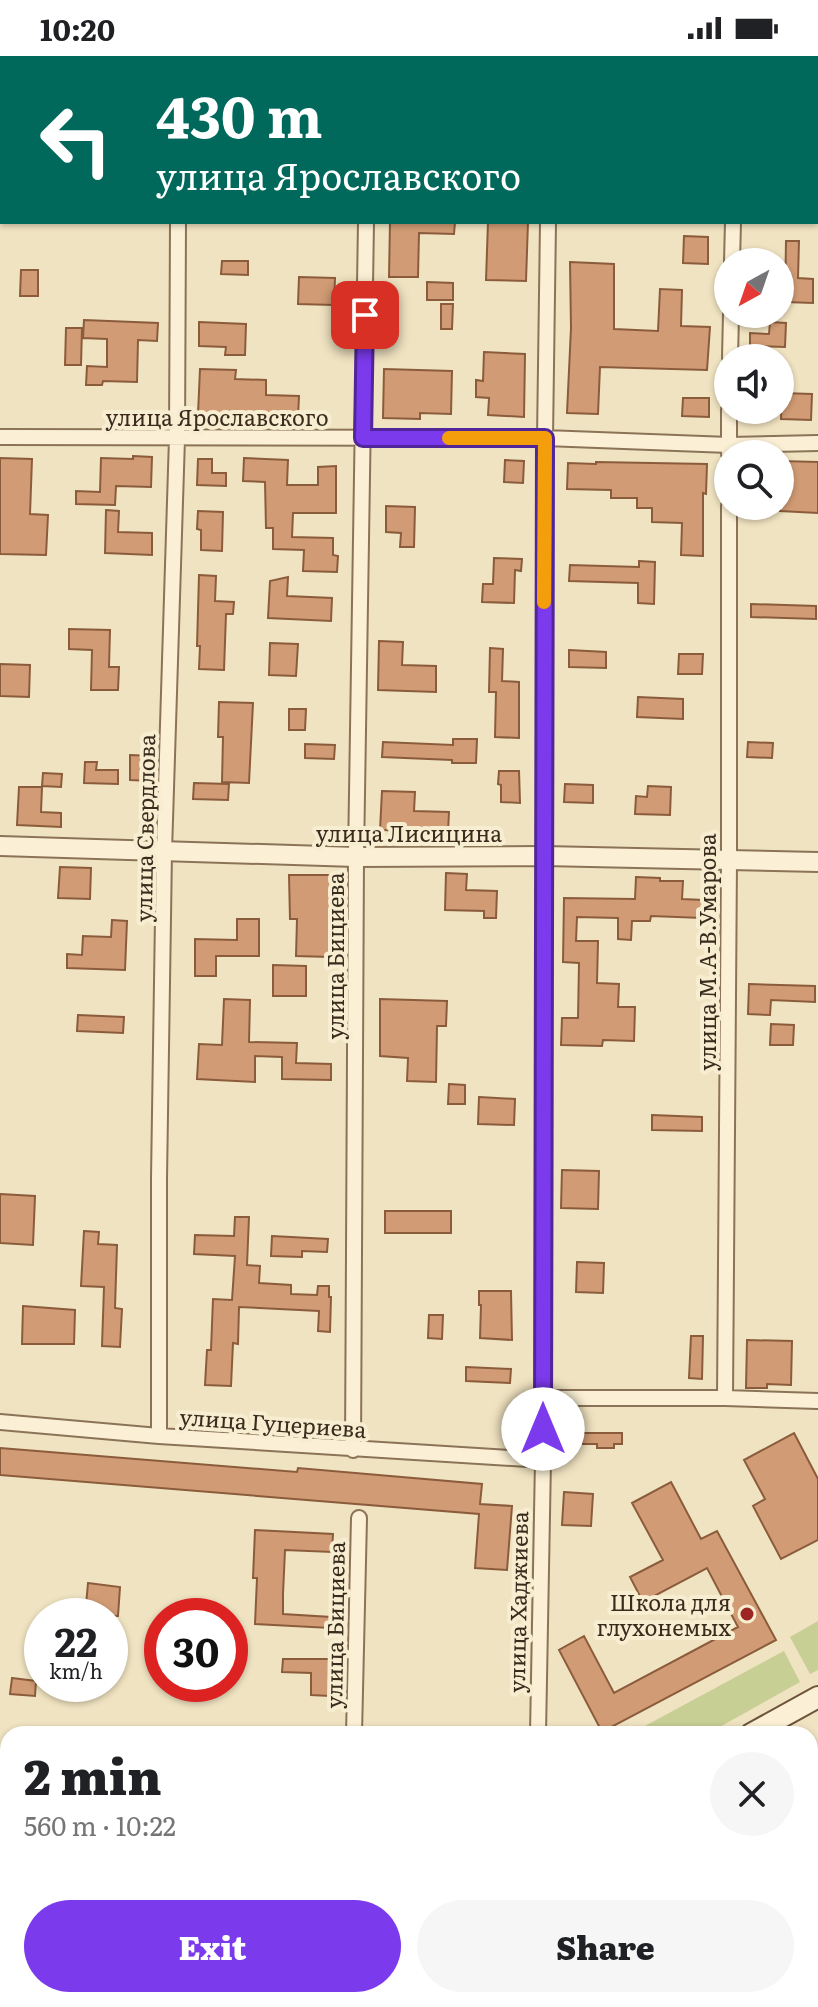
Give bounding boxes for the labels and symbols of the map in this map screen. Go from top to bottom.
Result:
north arrow [714,248,794,328]
pin [331,281,399,349]
street label: улица Ярославского [105,400,329,433]
street label: улица Свердлова [126,733,162,922]
street label: улица Лисицина [316,816,502,849]
street label: улица М.А-В.Умарова [690,833,723,1071]
street label: улица Бициева [318,872,351,1040]
position arrow [501,1387,585,1471]
street label: улица Гуцериева [178,1399,368,1445]
street label: улица Хаджиева [499,1511,535,1693]
street label: улица Бициева [316,1541,352,1709]
place label: Школа для глухонемых [596,1585,732,1643]
speed limit sign: 30 [144,1598,248,1702]
marker: Школа для глухонемых [738,1605,756,1623]

